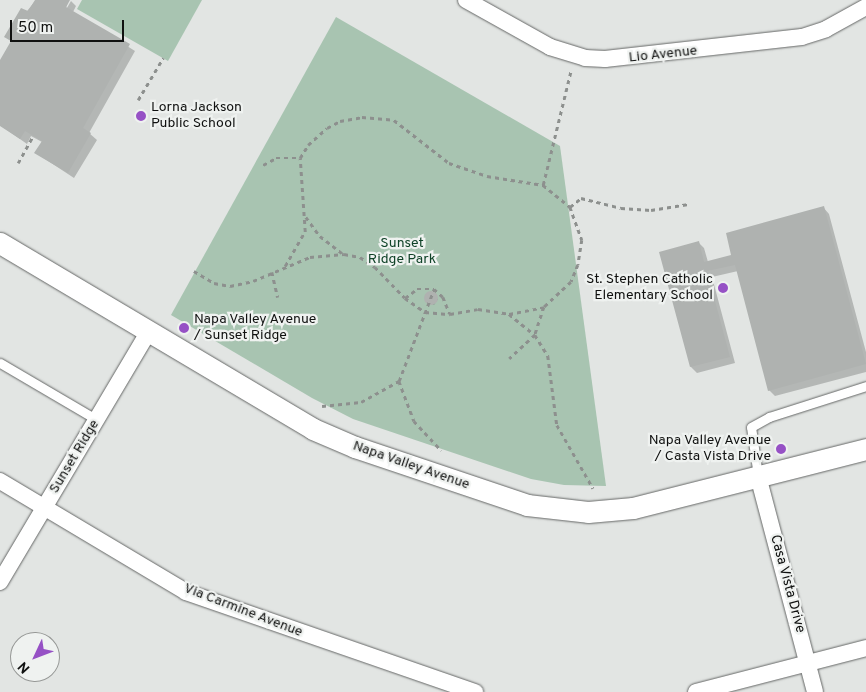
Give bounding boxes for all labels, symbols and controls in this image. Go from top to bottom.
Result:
scale bar [12,10,126,42]
text: 50 m [18,19,53,38]
street label: Lio Avenue [628,43,698,67]
place label: Lorna Jackson Public School [151,100,242,132]
marker: Lorna Jackson Public School [135,110,147,122]
park label: Sunset Ridge Park [368,236,436,268]
place label: St. Stephen Catholic Elementary School [586,272,713,304]
marker: St. Stephen Catholic Elementary School [717,282,729,294]
place label: Napa Valley Avenue / Sunset Ridge [194,312,317,344]
marker: Napa Valley Avenue / Sunset Ridge [178,322,190,334]
street label: Sunset Ridge [46,417,104,497]
place label: Napa Valley Avenue / Casta Vista Drive [648,433,771,466]
street label: Napa Valley Avenue [350,438,472,494]
marker: Napa Valley Avenue / Casta Vista Drive [775,443,787,455]
street label: Casa Vista Drive [766,533,808,635]
street label: Via Carmine Avenue [181,581,305,641]
north arrow [10,632,60,682]
text: N [15,657,34,676]

